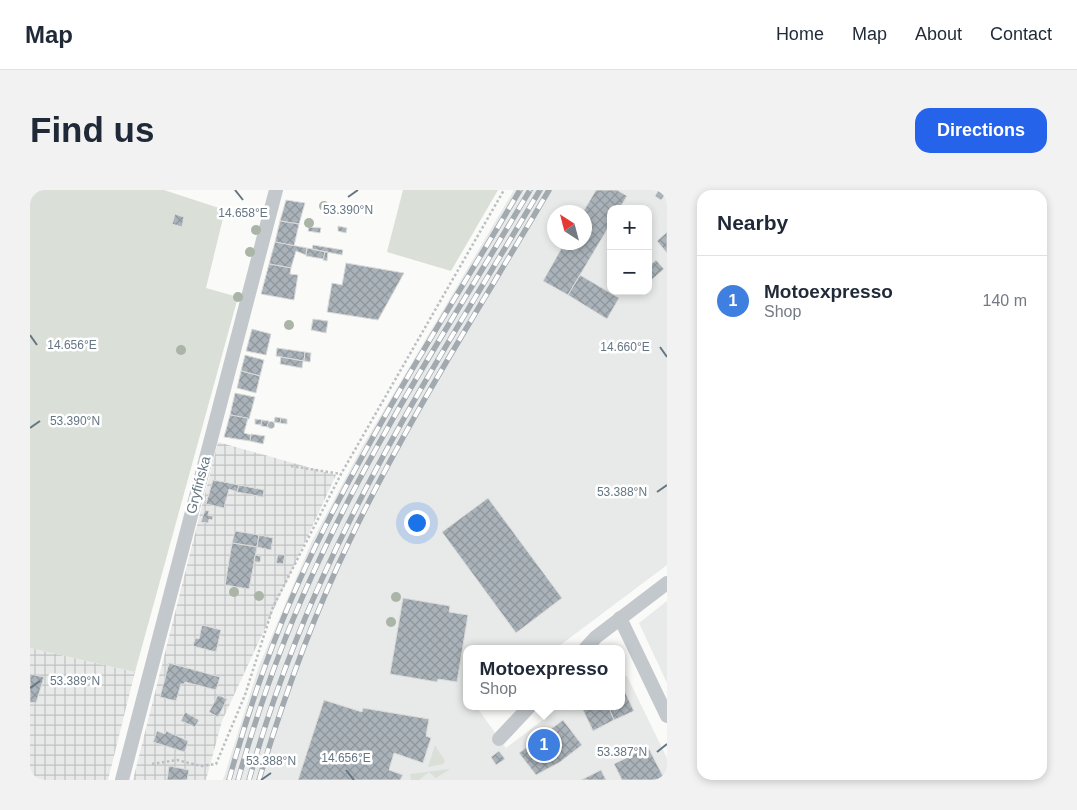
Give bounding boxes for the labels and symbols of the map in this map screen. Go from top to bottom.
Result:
text: 53.390°N [323,203,373,217]
north arrow [547,205,592,250]
text: 14.658°E [218,206,268,220]
text: 14.656°E [47,338,97,352]
text: 14.660°E [600,340,650,354]
text: 53.390°N [50,414,100,428]
street label: Gryfińska [183,454,213,516]
text: 53.388°N [597,485,647,499]
your location [404,510,430,536]
text: 53.389°N [50,674,100,688]
pin: 1 [528,726,560,764]
text: 53.387°N [597,745,647,759]
text: 14.656°E [321,751,371,765]
text: 53.388°N [246,754,296,768]

